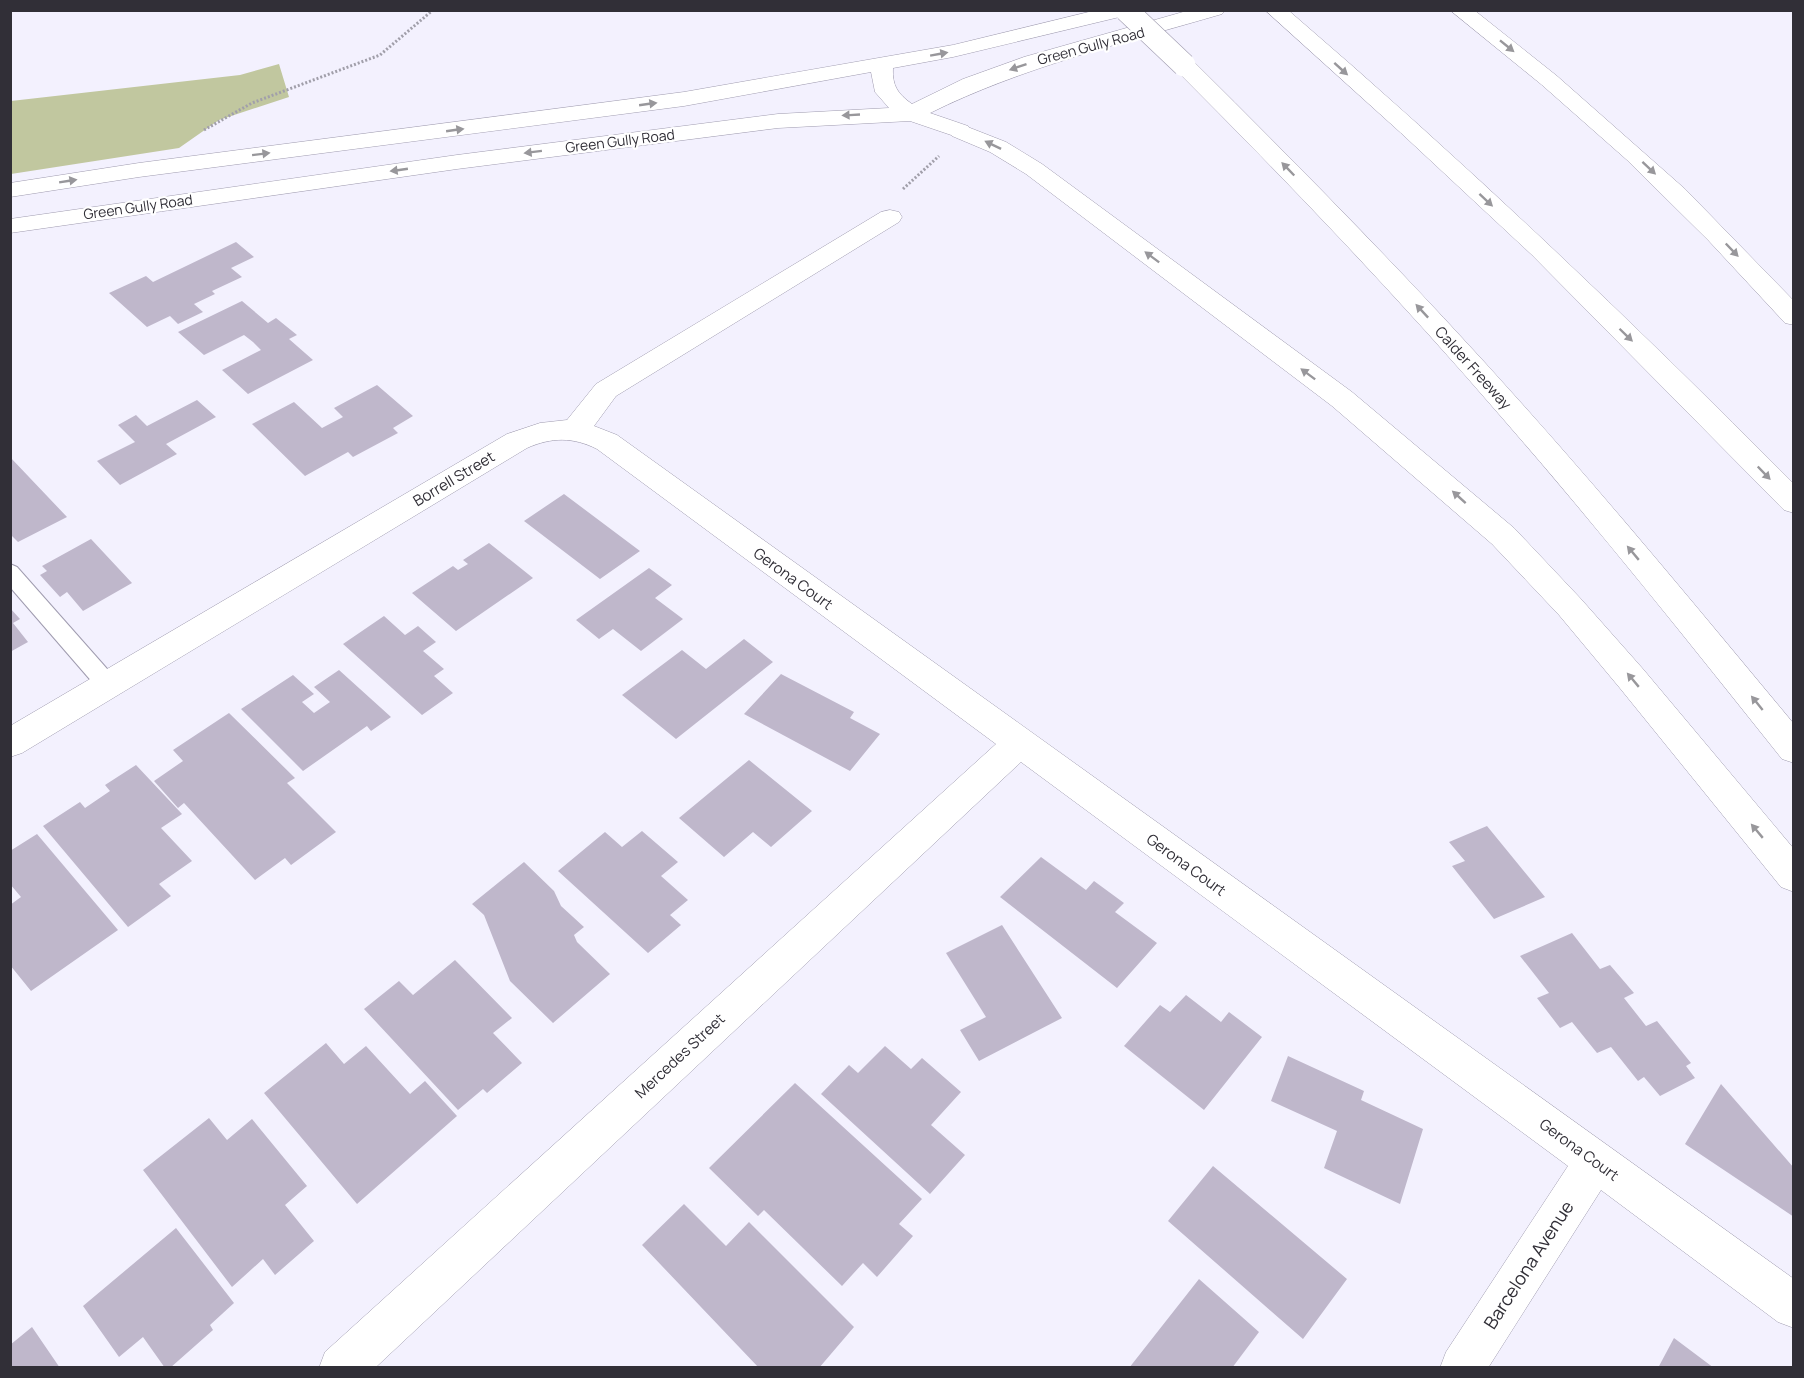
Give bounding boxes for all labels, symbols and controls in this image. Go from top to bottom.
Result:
street label: Green Gully Road [1035,22,1147,69]
one-way arrow [1499,40,1514,52]
one-way arrow [930,49,949,58]
one-way arrow [1009,62,1027,72]
one-way arrow [1334,62,1349,76]
one-way arrow [639,99,658,108]
one-way arrow [842,111,861,120]
street label: Green Gully Road [564,124,676,157]
one-way arrow [445,125,464,134]
one-way arrow [984,140,1002,150]
one-way arrow [523,148,542,157]
one-way arrow [252,150,271,159]
one-way arrow [1641,161,1656,175]
one-way arrow [1281,163,1295,177]
one-way arrow [390,166,409,175]
one-way arrow [59,176,78,185]
street label: Green Gully Road [82,189,194,224]
one-way arrow [1478,193,1493,207]
one-way arrow [1725,243,1739,258]
one-way arrow [1144,252,1159,264]
one-way arrow [1416,304,1429,319]
street label: Calder Freeway [1430,321,1517,414]
one-way arrow [1619,328,1633,342]
one-way arrow [1300,368,1316,380]
street label: Borrell Street [409,446,498,511]
one-way arrow [1757,465,1770,480]
one-way arrow [1452,491,1467,504]
street label: Gerona Court [749,543,837,615]
one-way arrow [1627,546,1640,561]
one-way arrow [1627,673,1639,688]
one-way arrow [1750,695,1763,711]
one-way arrow [1751,824,1764,839]
street label: Gerona Court [1142,829,1230,901]
street label: Mercedes Street [630,1008,729,1103]
street label: Gerona Court [1535,1114,1623,1186]
street label: Barcelona Avenue [1478,1196,1579,1333]

